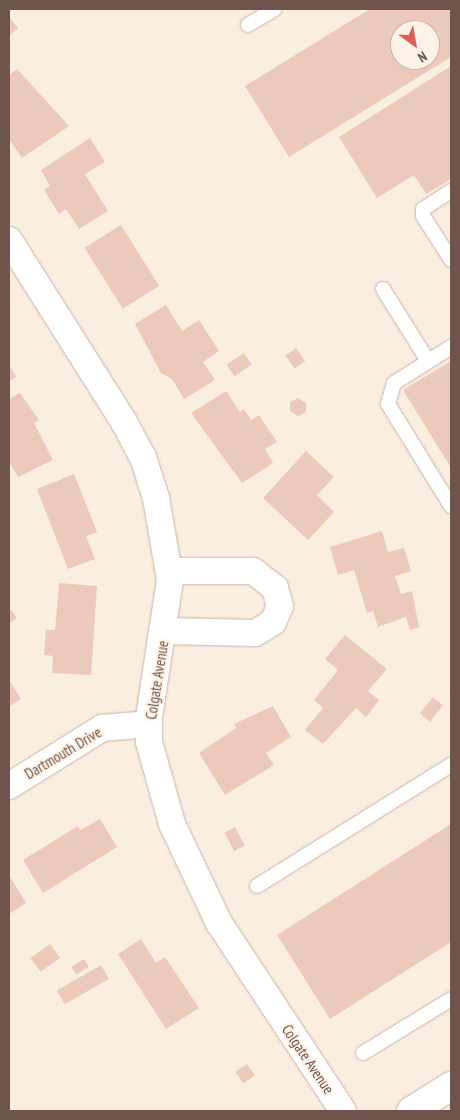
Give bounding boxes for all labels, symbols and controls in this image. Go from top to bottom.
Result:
north arrow [390,20,440,70]
text: N [414,47,430,67]
street label: Colgate Avenue [142,639,172,721]
street label: Dartmouth Drive [21,723,105,783]
street label: Colgate Avenue [278,1021,338,1097]

